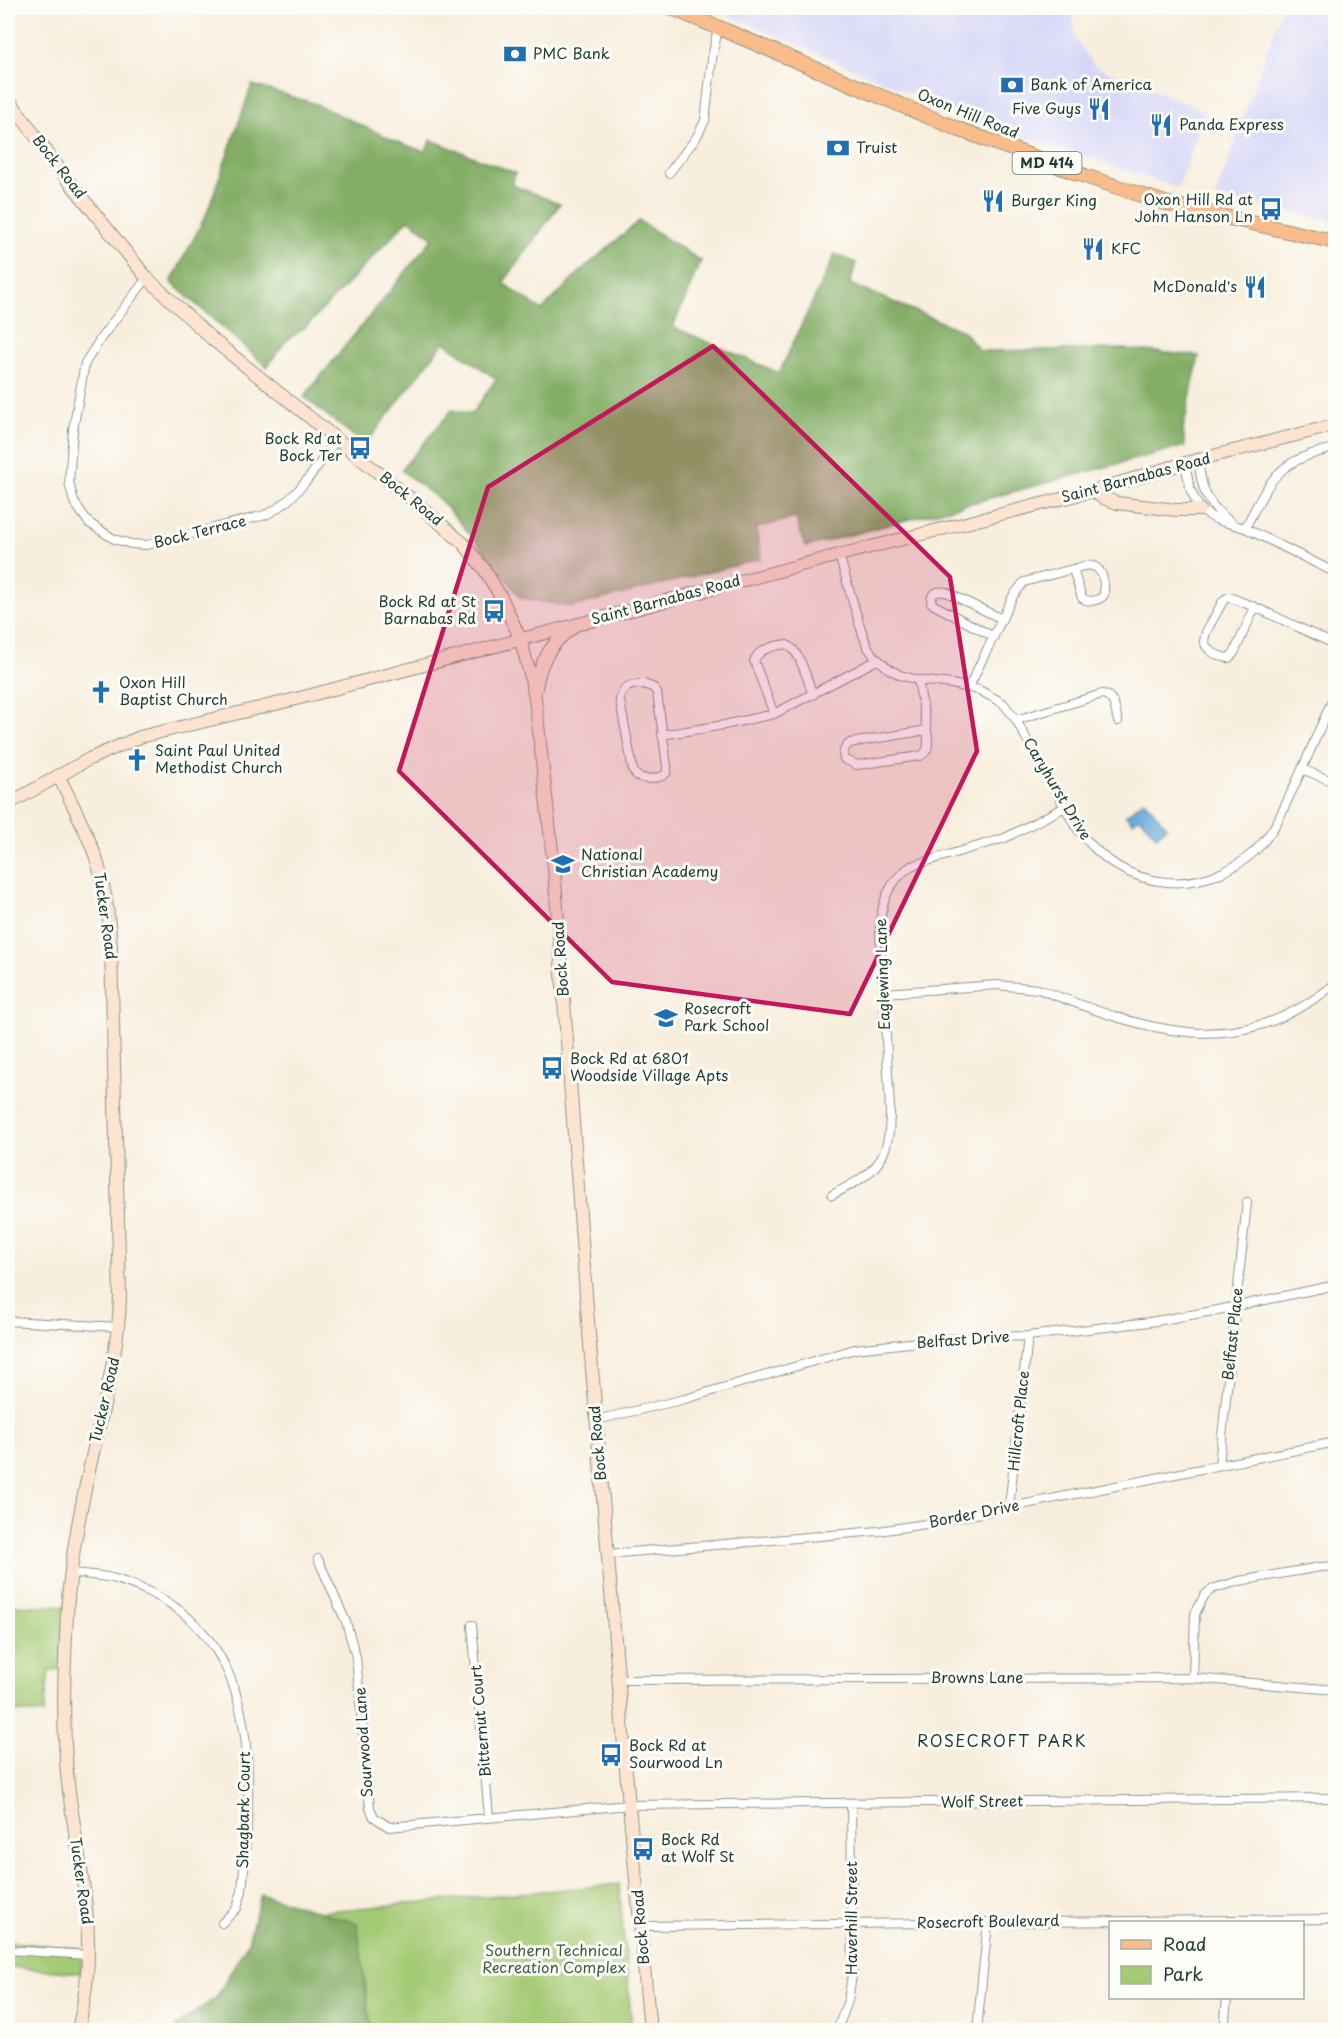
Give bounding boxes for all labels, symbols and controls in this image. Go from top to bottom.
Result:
bank icon: PMC Bank [502,41,528,67]
place label: PMC Bank [533,41,610,64]
bank icon: Bank of America [999,72,1025,98]
place label: Bank of America [1030,72,1153,95]
street label: Oxon Hill Road [914,82,1023,143]
place label: Five Guys [1012,96,1081,119]
restaurant icon: Five Guys [1086,96,1112,122]
restaurant icon: Panda Express [1148,112,1174,138]
place label: Panda Express [1179,112,1284,135]
street label: Bock Road [28,129,93,203]
bank icon: Truist [825,135,851,161]
place label: Truist [856,135,897,158]
road number: MD 414 [1012,152,1082,174]
place label: Oxon Hill Rd at John Hanson Ln [1134,187,1253,227]
restaurant icon: Burger King [980,188,1006,214]
place label: Burger King [1011,188,1097,211]
bus stop icon: Oxon Hill Rd at John Hanson Ln [1258,196,1284,222]
restaurant icon: KFC [1080,236,1106,262]
place label: KFC [1111,236,1141,259]
place label: McDonald's [1153,274,1237,297]
restaurant icon: McDonald's [1242,274,1268,300]
place label: Bock Rd at Bock Ter [265,426,342,466]
bus stop icon: Bock Rd at Bock Ter [347,435,373,461]
street label: Saint Barnabas Road [1058,446,1213,508]
street label: Bock Road [375,465,449,531]
street label: Bock Terrace [151,508,248,553]
street label: Saint Barnabas Road [588,568,743,630]
place label: Bock Rd at St Barnabas Rd [379,589,476,629]
bus stop icon: Bock Rd at St Barnabas Rd [481,598,507,624]
place label: Oxon Hill Baptist Church [119,670,228,710]
church icon: Oxon Hill Baptist Church [88,679,114,705]
street label: Caryhurst Drive [1019,733,1098,844]
place label: Saint Paul United Methodist Church [155,738,283,778]
church icon: Saint Paul United Methodist Church [124,747,150,773]
place label: National Christian Academy [581,842,718,882]
school or university icon: National Christian Academy [550,851,576,877]
street label: Tucker Road [89,871,124,961]
street label: Eaglewing Lane [868,918,895,1030]
street label: Bock Road [545,921,574,998]
place label: Rosecroft Park School [684,996,769,1036]
school or university icon: Rosecroft Park School [653,1005,679,1031]
place label: Bock Rd at 6801 Woodside Village Apts [570,1046,728,1086]
bus stop icon: Bock Rd at 6801 Woodside Village Apts [539,1055,565,1081]
street label: Belfast Place [1215,1286,1248,1381]
street label: Belfast Drive [916,1324,1010,1353]
street label: Tucker Road [82,1354,125,1445]
street label: Hillcroft Place [1001,1370,1034,1472]
street label: Bock Road [582,1404,611,1482]
street label: Border Drive [926,1492,1021,1533]
street label: Bitternut Court [463,1664,496,1778]
street label: Browns Lane [930,1665,1024,1688]
street label: Sourwood Lane [347,1686,378,1798]
district label: ROSECROFT PARK [917,1728,1087,1752]
place label: Bock Rd at Sourwood Ln [629,1733,723,1773]
bus stop icon: Bock Rd at Sourwood Ln [598,1742,624,1768]
street label: Shagbark Court [230,1751,255,1869]
street label: Wolf Street [940,1788,1024,1813]
place label: Bock Rd at Wolf St [661,1827,734,1867]
street label: Tucker Road [65,1836,100,1926]
bus stop icon: Bock Rd at Wolf St [630,1836,656,1862]
street label: Haverhill Street [839,1861,862,1975]
street label: Bock Road [625,1888,654,1966]
street label: Rosecroft Boulevard [917,1908,1059,1933]
legend [1109,1921,1304,1999]
text: Road [1163,1930,1207,1957]
park label: Southern Technical Recreation Complex [482,1938,626,1978]
text: Park [1163,1960,1203,1987]

